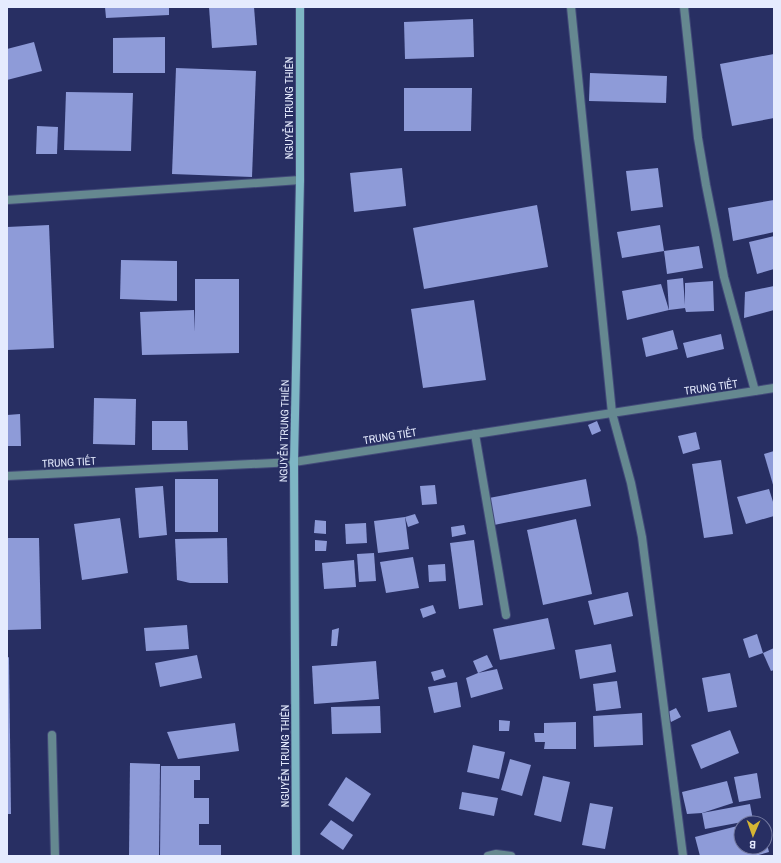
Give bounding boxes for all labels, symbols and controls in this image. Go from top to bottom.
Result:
street label: NGUYỄN TRUNG THIÊN [282,57,296,159]
street label: TRUNG TIẾT [683,376,739,398]
street label: NGUYỄN TRUNG THIÊN [276,380,292,482]
street label: TRUNG TIẾT [362,425,418,447]
street label: TRUNG TIẾT [42,454,97,470]
street label: NGUYỄN TRUNG THIÊN [278,705,292,807]
north arrow [733,815,773,855]
text: B [749,838,756,852]

